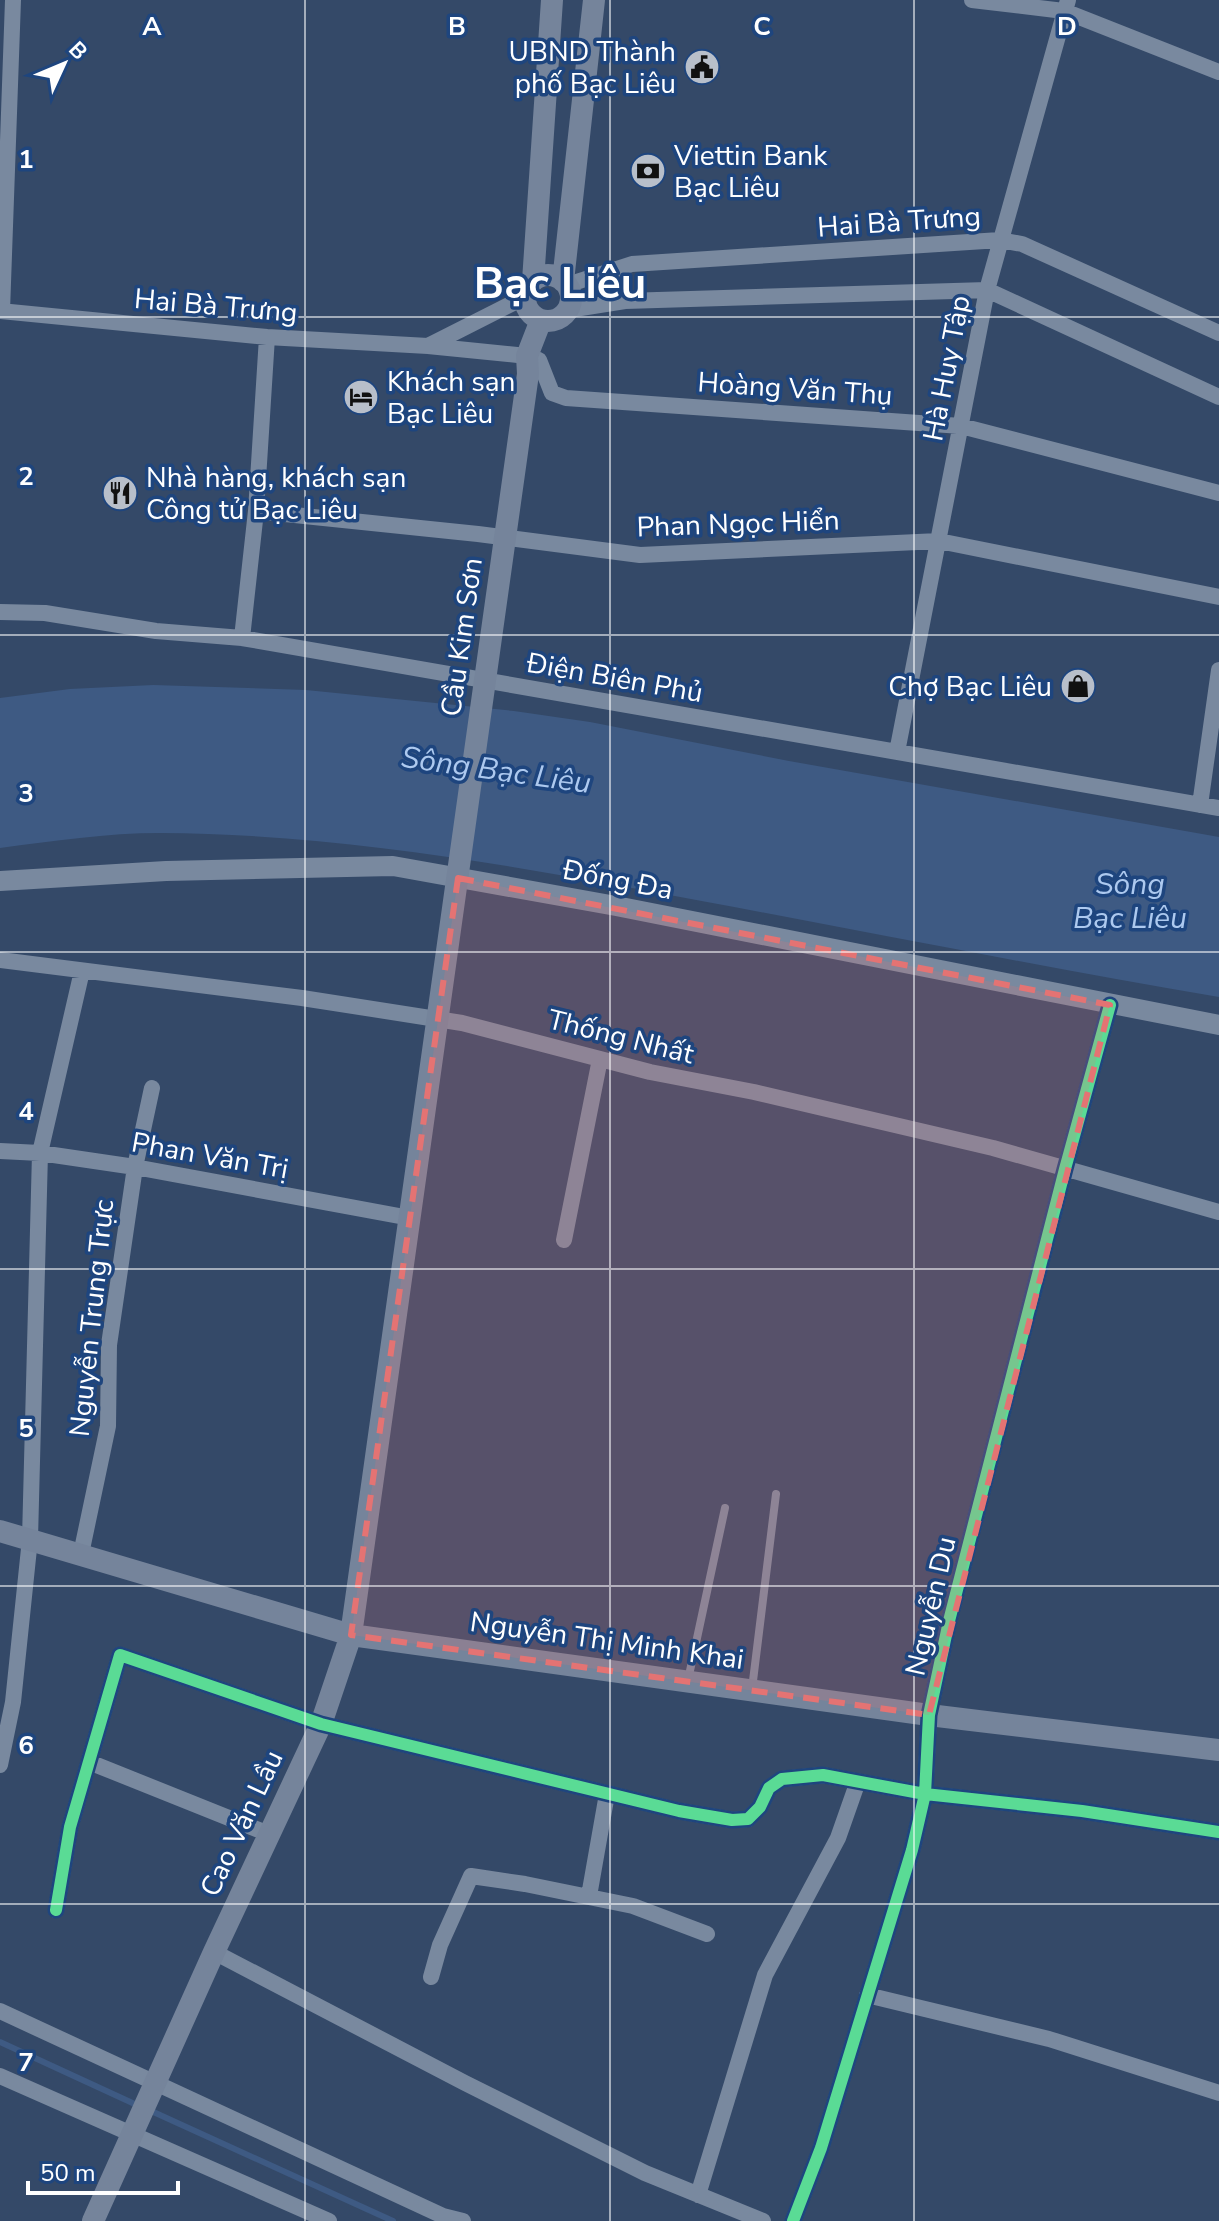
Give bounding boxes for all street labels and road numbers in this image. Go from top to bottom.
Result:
street label: Hai Bà Trưng [816,197,982,247]
street label: Hai Bà Trưng [133,280,299,332]
street label: Hà Huy Tập [914,292,980,444]
street label: Hoàng Văn Thụ [696,363,894,415]
street label: Phan Ngọc Hiển [636,501,840,547]
street label: Cầu Kim Sơn [432,555,492,719]
street label: Điện Biên Phủ [523,644,706,712]
street label: Đống Đa [558,851,676,909]
street label: Thống Nhất [544,1000,698,1073]
street label: Phan Văn Trị [129,1124,291,1188]
street label: Nguyễn Trung Trực [61,1198,123,1439]
street label: Nguyễn Du [897,1533,965,1679]
street label: Nguyễn Thị Minh Khai [468,1603,746,1679]
street label: Cao Văn Lầu [191,1744,292,1903]

